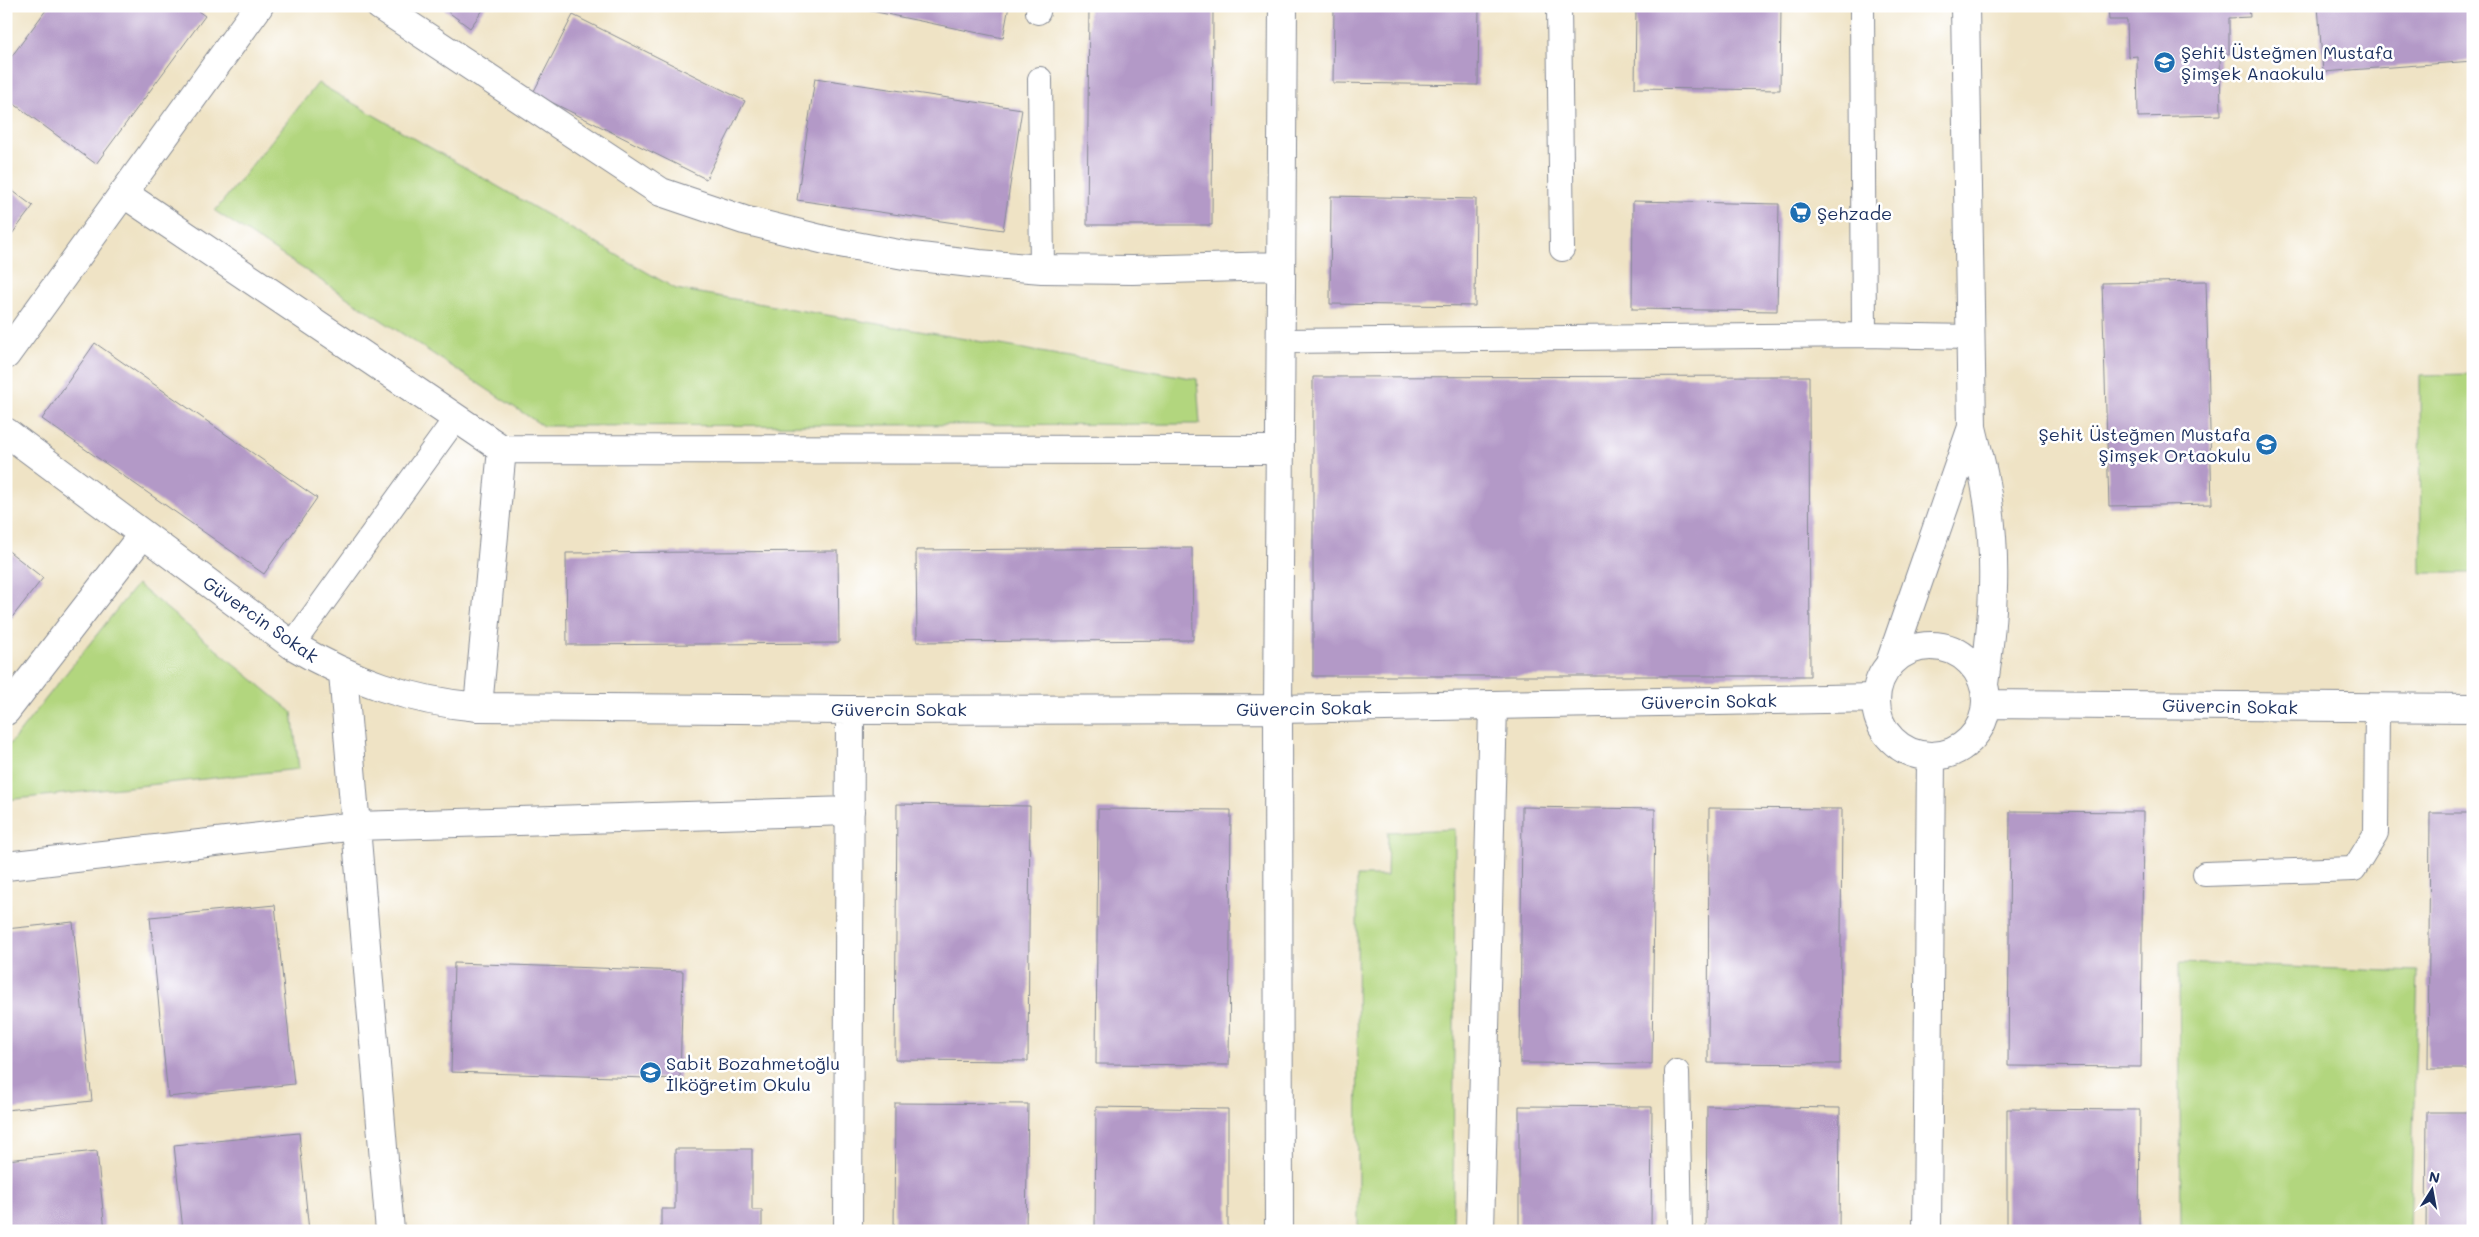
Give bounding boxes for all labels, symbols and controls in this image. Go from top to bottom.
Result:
place label: Şehit Üsteğmen Mustafa Şimşek Anaokulu [2181,40,2393,85]
school or university icon: Şehit Üsteğmen Mustafa Şimşek Anaokulu [2153,50,2177,74]
supermarket icon: Şehzade [1789,201,1813,225]
place label: Şehzade [1817,201,1892,225]
place label: Şehit Üsteğmen Mustafa Şimşek Ortaokulu [2039,422,2251,467]
school or university icon: Şehit Üsteğmen Mustafa Şimşek Ortaokulu [2255,432,2279,456]
street label: Güvercin Sokak [198,570,324,668]
street label: Güvercin Sokak [1641,688,1777,714]
street label: Güvercin Sokak [2162,693,2298,719]
street label: Güvercin Sokak [1236,695,1372,721]
street label: Güvercin Sokak [831,697,967,721]
place label: Sabit Bozahmetoğlu İlköğretim Okulu [666,1051,840,1096]
school or university icon: Sabit Bozahmetoğlu İlköğretim Okulu [638,1061,662,1085]
north arrow [2406,1164,2456,1214]
text: N [2428,1166,2442,1187]

